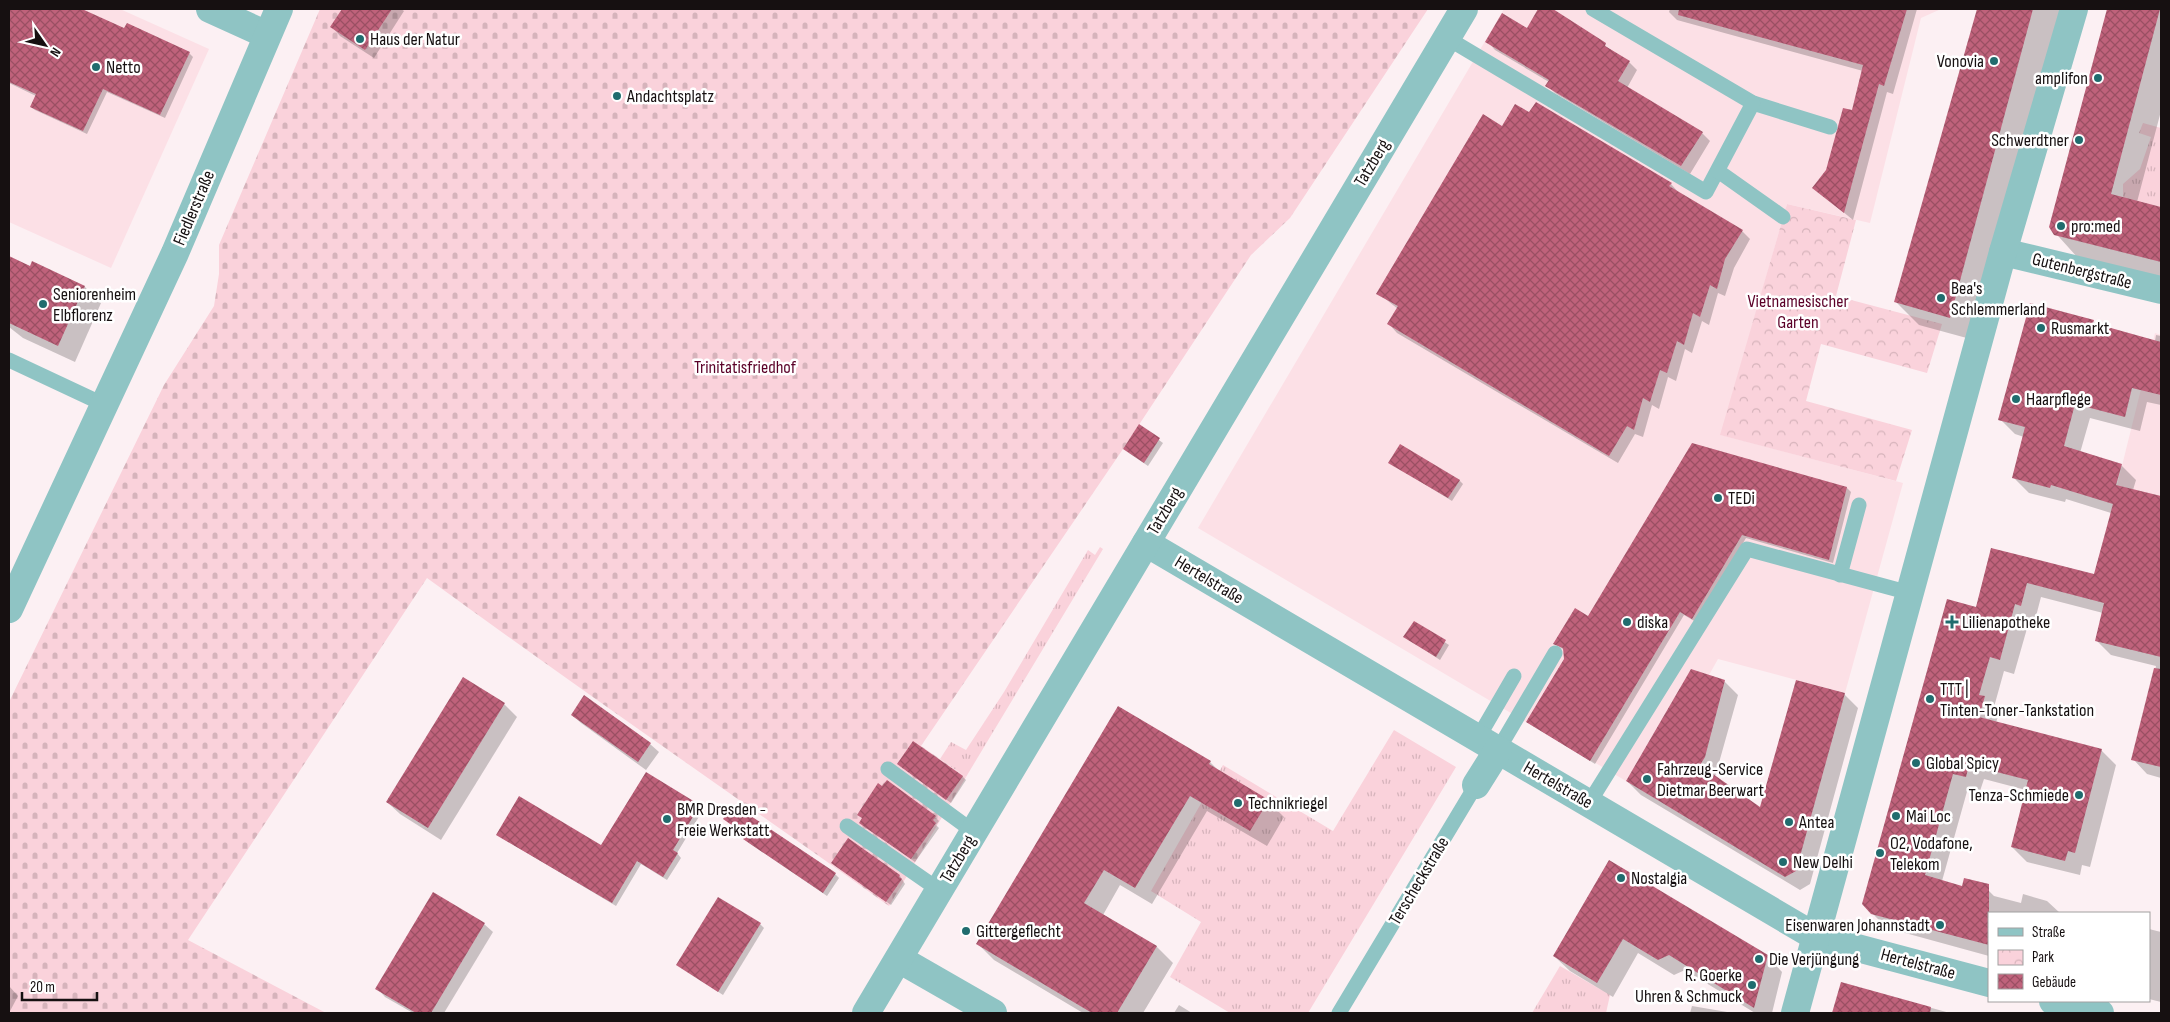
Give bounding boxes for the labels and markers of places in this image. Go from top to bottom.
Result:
place label: Haus der Natur [370,29,460,50]
marker: Haus der Natur [354,33,366,45]
place label: Vonovia [1937,51,1984,72]
marker: Vonovia [1988,55,2000,67]
place label: Netto [106,57,141,78]
marker: Netto [90,61,102,73]
place label: amplifon [2035,68,2088,89]
marker: amplifon [2092,72,2104,84]
place label: Andachtsplatz [626,86,714,107]
marker: Andachtsplatz [611,90,623,102]
place label: Schwerdtner [1991,130,2069,151]
marker: Schwerdtner [2073,134,2085,146]
place label: pro:med [2071,216,2121,237]
marker: pro:med [2055,220,2067,232]
place label: Bea's Schlemmerland [1951,278,2045,320]
place label: Seniorenheim Elbflorenz [53,284,136,326]
marker: Bea's Schlemmerland [1935,292,1947,304]
marker: Seniorenheim Elbflorenz [37,298,49,310]
place label: Rusmarkt [2051,318,2110,339]
marker: Rusmarkt [2035,322,2047,334]
place label: Haarpflege [2026,389,2091,410]
marker: Haarpflege [2010,393,2022,405]
place label: TEDi [1728,488,1755,509]
marker: TEDi [1712,492,1724,504]
place label: diska [1637,612,1668,633]
place label: Lilienapotheke [1962,612,2050,633]
marker: diska [1621,616,1633,628]
marker: Lilienapotheke [1946,616,1958,628]
place label: TTT | Tinten-Toner-Tankstation [1940,679,2094,721]
marker: TTT | Tinten-Toner-Tankstation [1924,693,1936,705]
place label: Global Spicy [1926,753,1999,774]
marker: Global Spicy [1910,757,1922,769]
place label: Fahrzeug-Service Dietmar Beerwart [1657,759,1764,801]
marker: Fahrzeug-Service Dietmar Beerwart [1641,773,1653,785]
place label: Tenza-Schmiede [1969,785,2069,806]
marker: Tenza-Schmiede [2073,789,2085,801]
place label: Technikriegel [1248,793,1328,814]
marker: Technikriegel [1232,797,1244,809]
place label: BMR Dresden - Freie Werkstatt [677,799,770,841]
place label: Mai Loc [1906,806,1951,827]
marker: Mai Loc [1890,810,1902,822]
place label: Antea [1798,812,1834,833]
marker: BMR Dresden - Freie Werkstatt [661,813,673,825]
marker: Antea [1783,816,1795,828]
place label: O2, Vodafone, Telekom [1890,833,1973,875]
marker: O2, Vodafone, Telekom [1874,847,1886,859]
place label: New Delhi [1793,852,1853,873]
marker: New Delhi [1777,856,1789,868]
place label: Nostalgia [1631,868,1687,889]
marker: Nostalgia [1615,872,1627,884]
place label: Eisenwaren Johannstadt [1785,915,1930,936]
marker: Eisenwaren Johannstadt [1934,919,1946,931]
place label: Gittergeflecht [976,921,1062,942]
marker: Gittergeflecht [960,925,972,937]
place label: Die Verjüngung [1769,949,1859,970]
marker: Die Verjüngung [1753,953,1765,965]
place label: R. Goerke Uhren & Schmuck [1635,965,1742,1007]
marker: R. Goerke Uhren & Schmuck [1746,979,1758,991]

